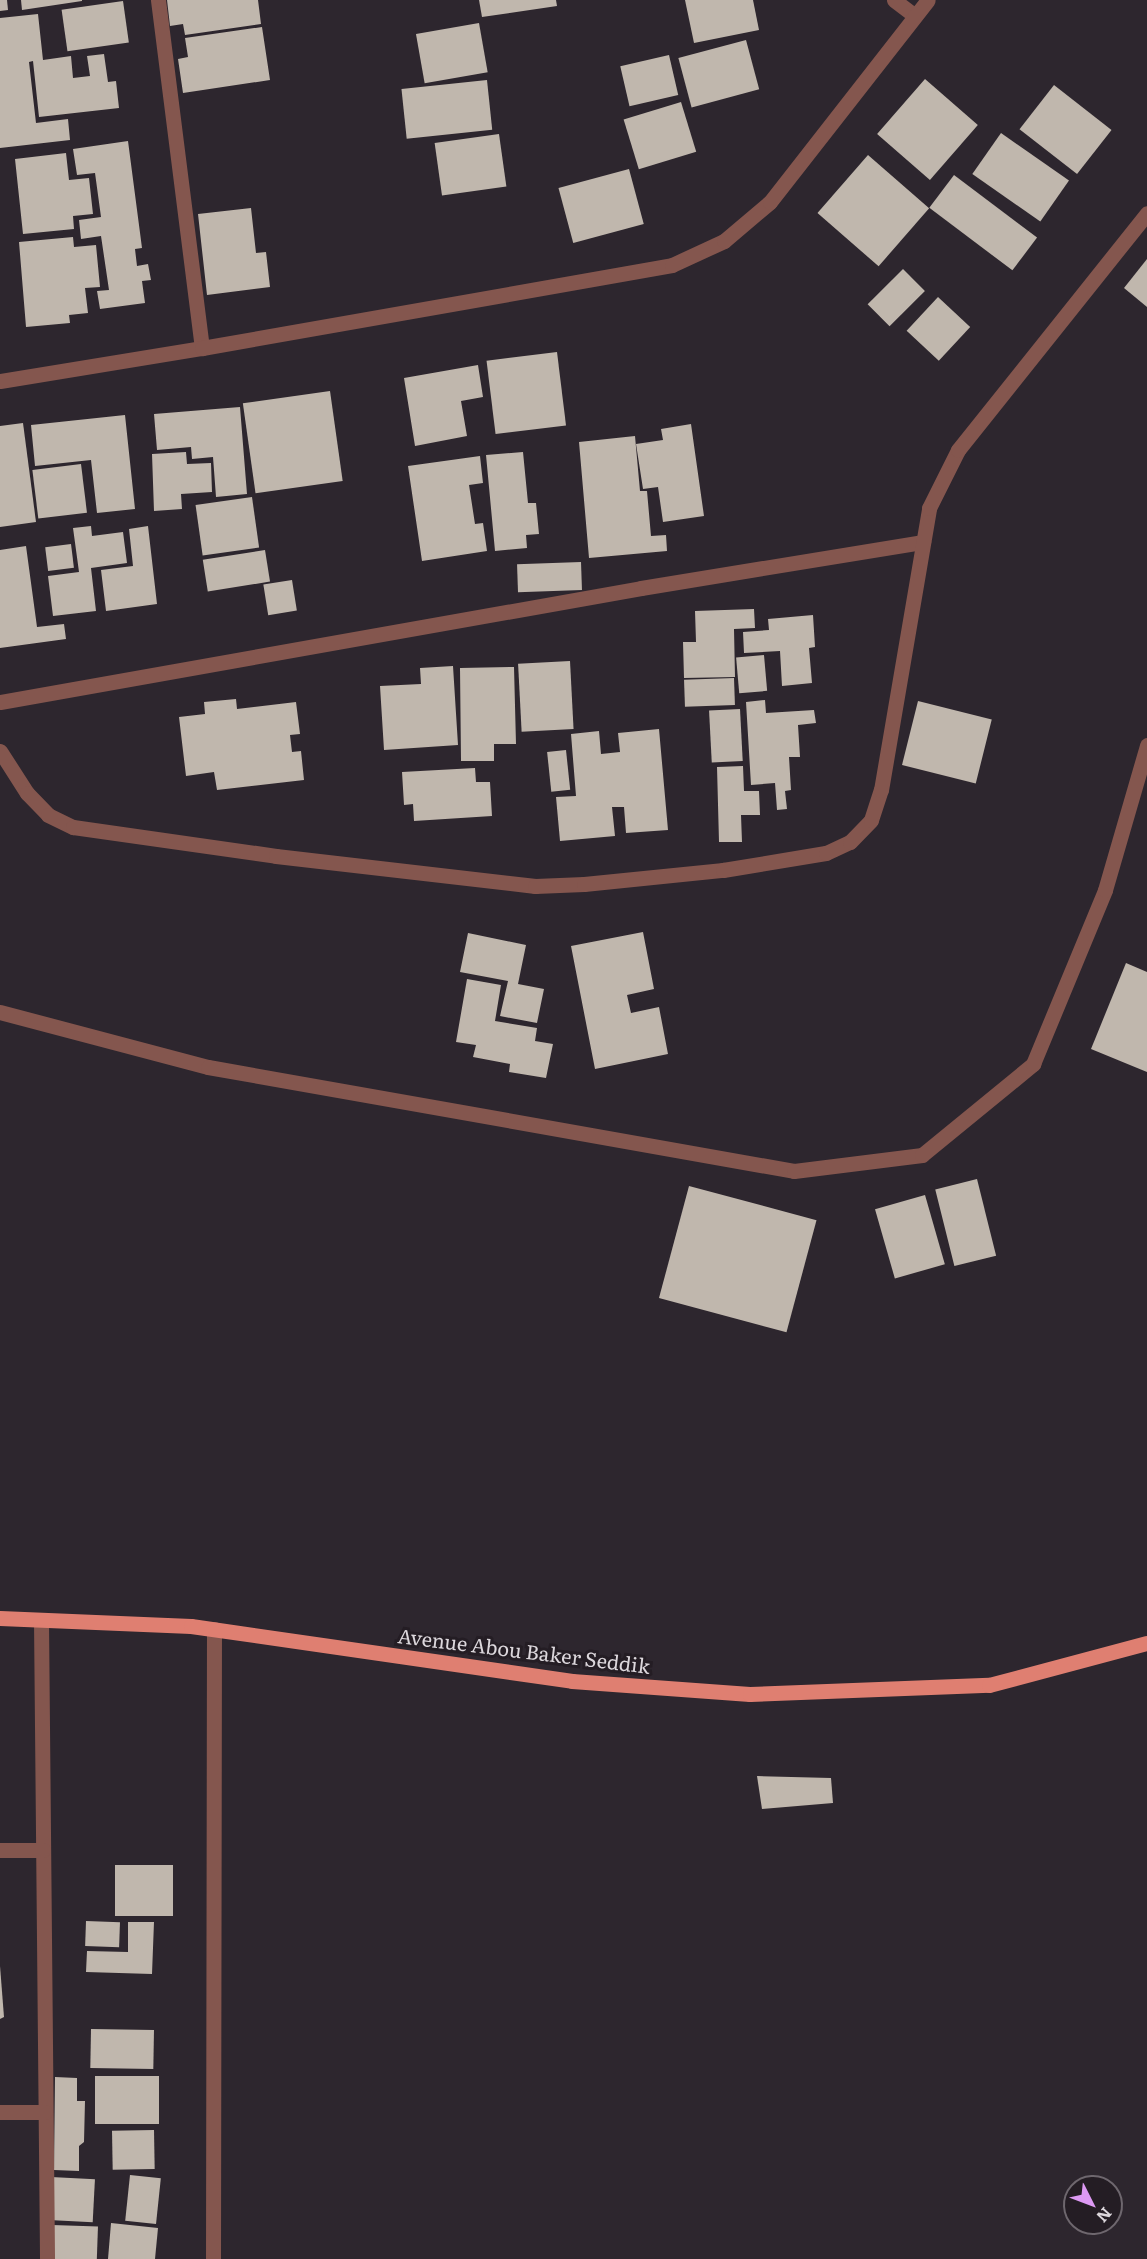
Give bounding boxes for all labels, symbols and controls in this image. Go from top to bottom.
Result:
street label: Avenue Abou Baker Seddik [396,1623,652,1677]
north arrow [1063,2175,1123,2235]
text: N [1091,2203,1118,2229]

